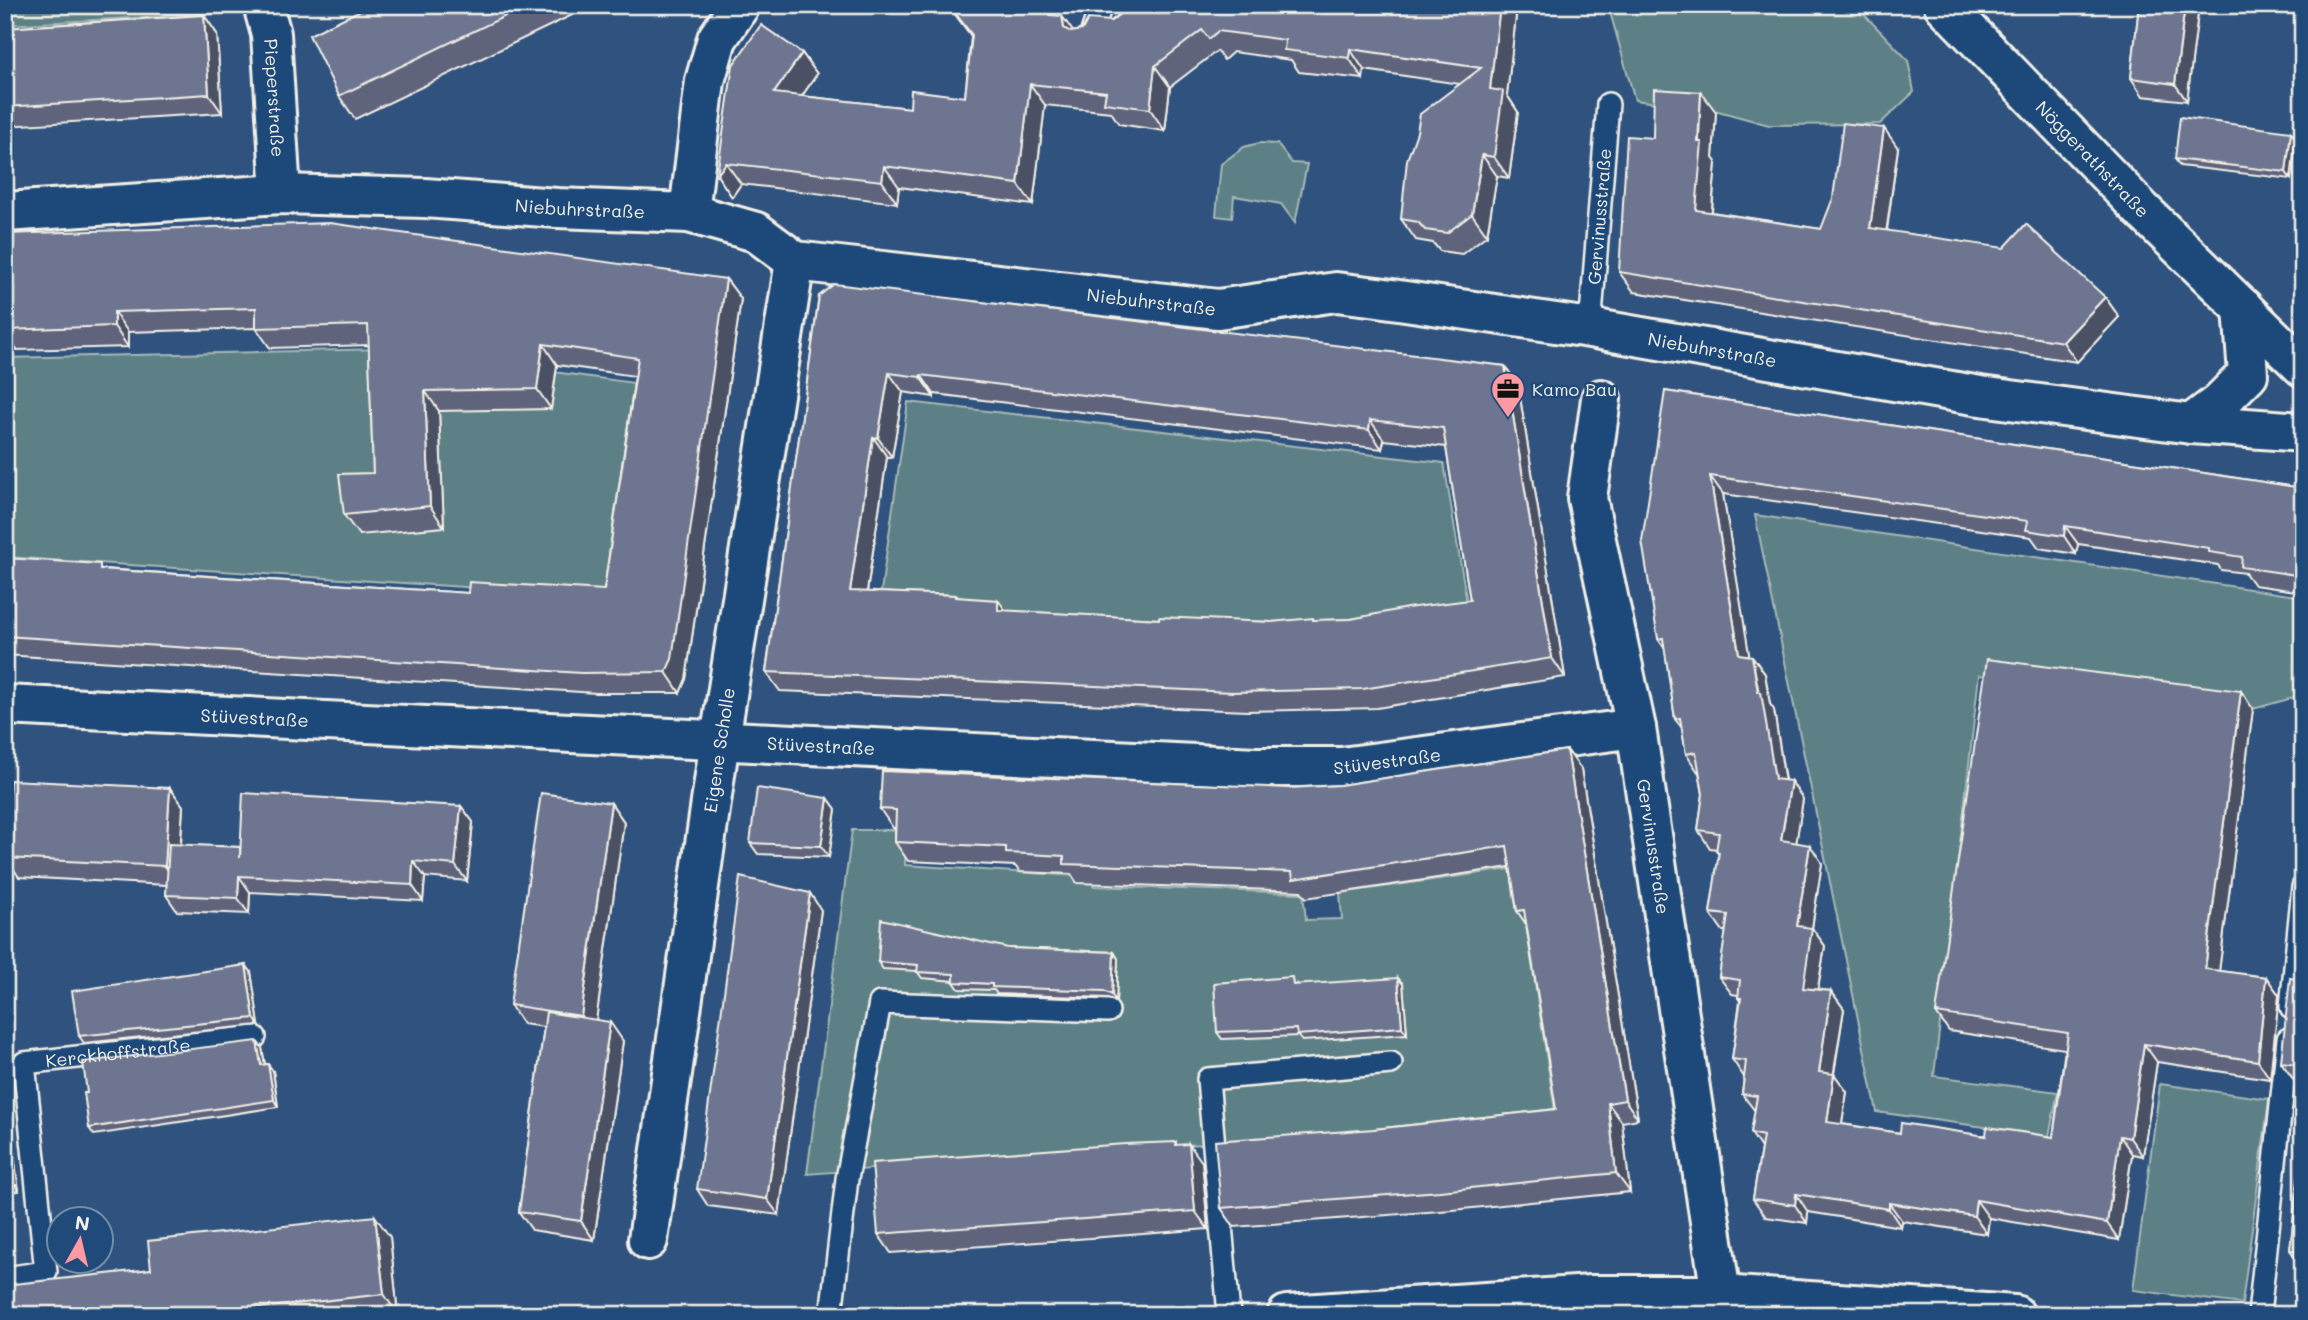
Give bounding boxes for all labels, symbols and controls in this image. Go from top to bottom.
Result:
street label: Pieperstraße [259,38,291,158]
street label: Nöggerathstraße [2031,95,2155,223]
street label: Gervinusstraße [1582,147,1616,285]
street label: Niebuhrstraße [514,193,645,223]
street label: Niebuhrstraße [1085,282,1217,321]
street label: Niebuhrstraße [1646,326,1778,372]
office icon: Kamo Bau [1489,370,1527,419]
place label: Kamo Bau [1532,377,1617,401]
street label: Eigene Scholle [698,686,740,814]
street label: Stüvestraße [200,703,309,732]
street label: Stüvestraße [766,731,876,760]
street label: Stüvestraße [1333,742,1442,779]
street label: Gervinusstraße [1632,777,1676,916]
street label: Kerckhoffstraße [44,1032,192,1073]
north arrow [46,1204,116,1274]
text: N [74,1209,91,1236]

